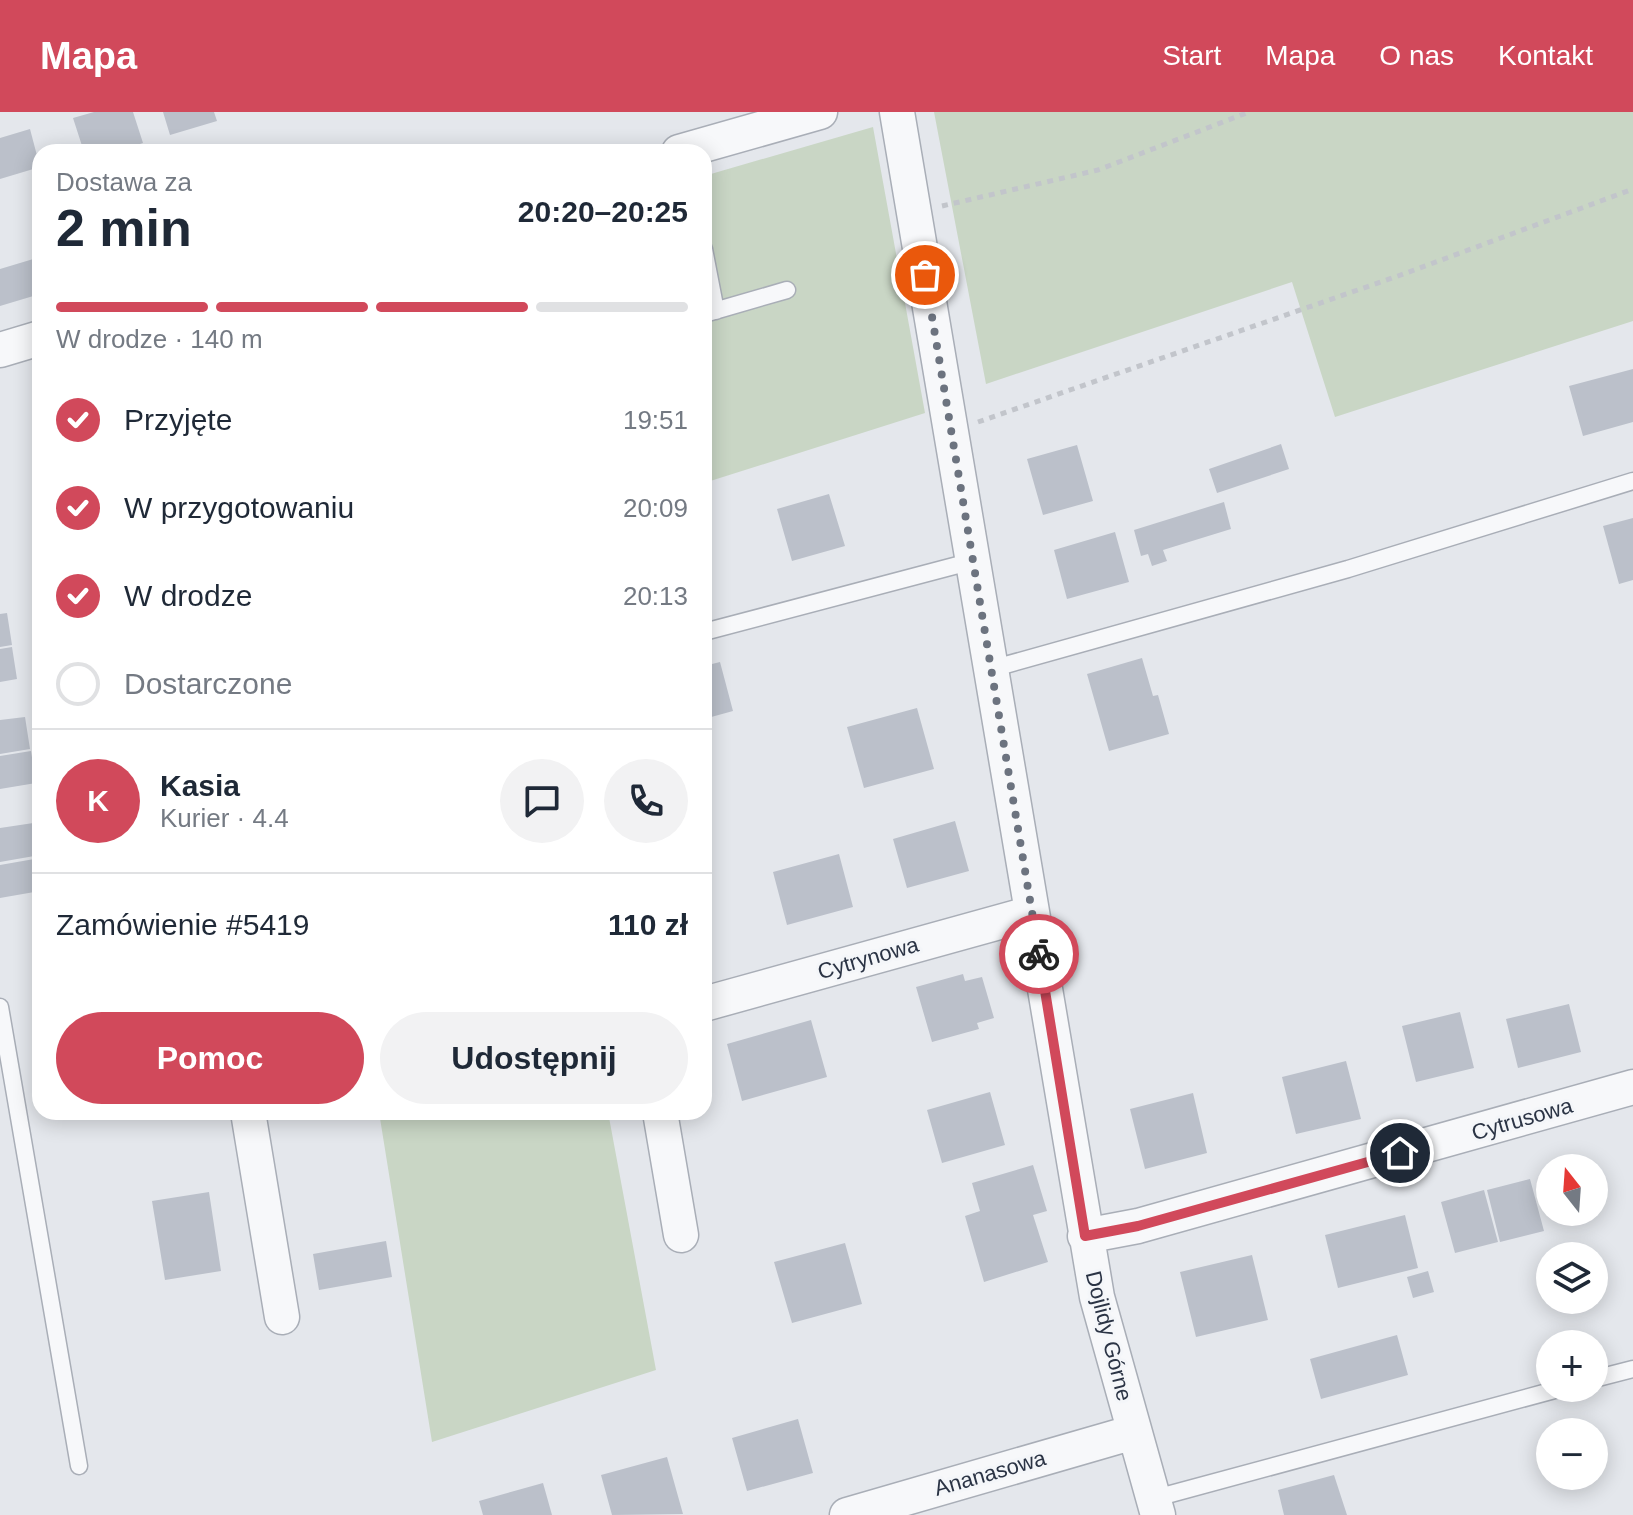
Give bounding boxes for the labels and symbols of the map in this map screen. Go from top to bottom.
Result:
pin [891,241,959,309]
courier [999,914,1079,994]
street label: Cytrynowa [815,931,922,984]
street label: Cytrusowa [1469,1092,1576,1145]
pin [1366,1119,1434,1187]
north arrow [1536,1154,1608,1226]
street label: Dojlidy Górne [1081,1268,1137,1404]
street label: Ananasowa [931,1445,1049,1501]

